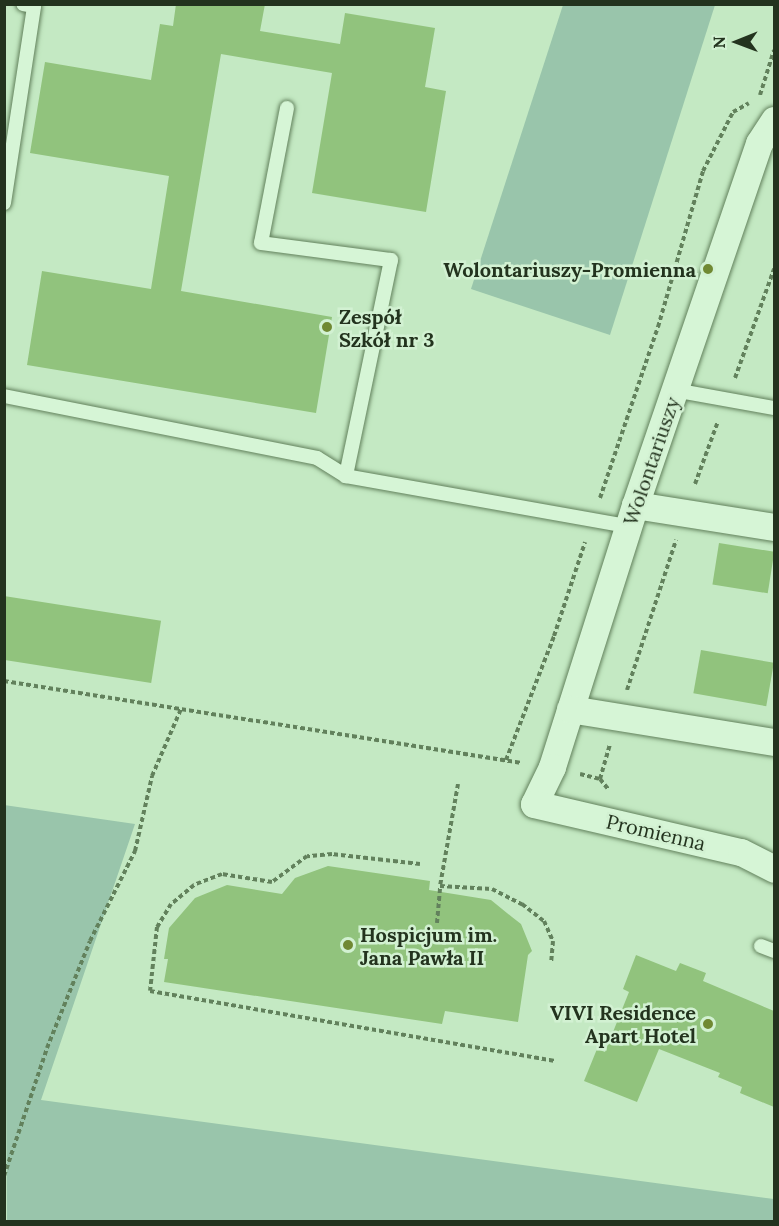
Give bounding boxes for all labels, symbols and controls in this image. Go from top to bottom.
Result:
north arrow [707,12,767,72]
text: N [709,36,729,49]
place label: Wolontariuszy-Promienna [443,257,696,281]
marker: Wolontariuszy-Promienna [701,262,715,276]
place label: Zespół Szkół nr 3 [339,304,434,351]
marker: Zespół Szkół nr 3 [320,320,334,334]
street label: Wolontariuszy [618,394,684,528]
street label: Promienna [604,809,708,855]
place label: Hospicjum im. Jana Pawła II [360,922,497,969]
marker: Hospicjum im. Jana Pawła II [341,938,355,952]
place label: VIVI Residence Apart Hotel [550,1000,696,1047]
marker: VIVI Residence Apart Hotel [701,1017,715,1031]

